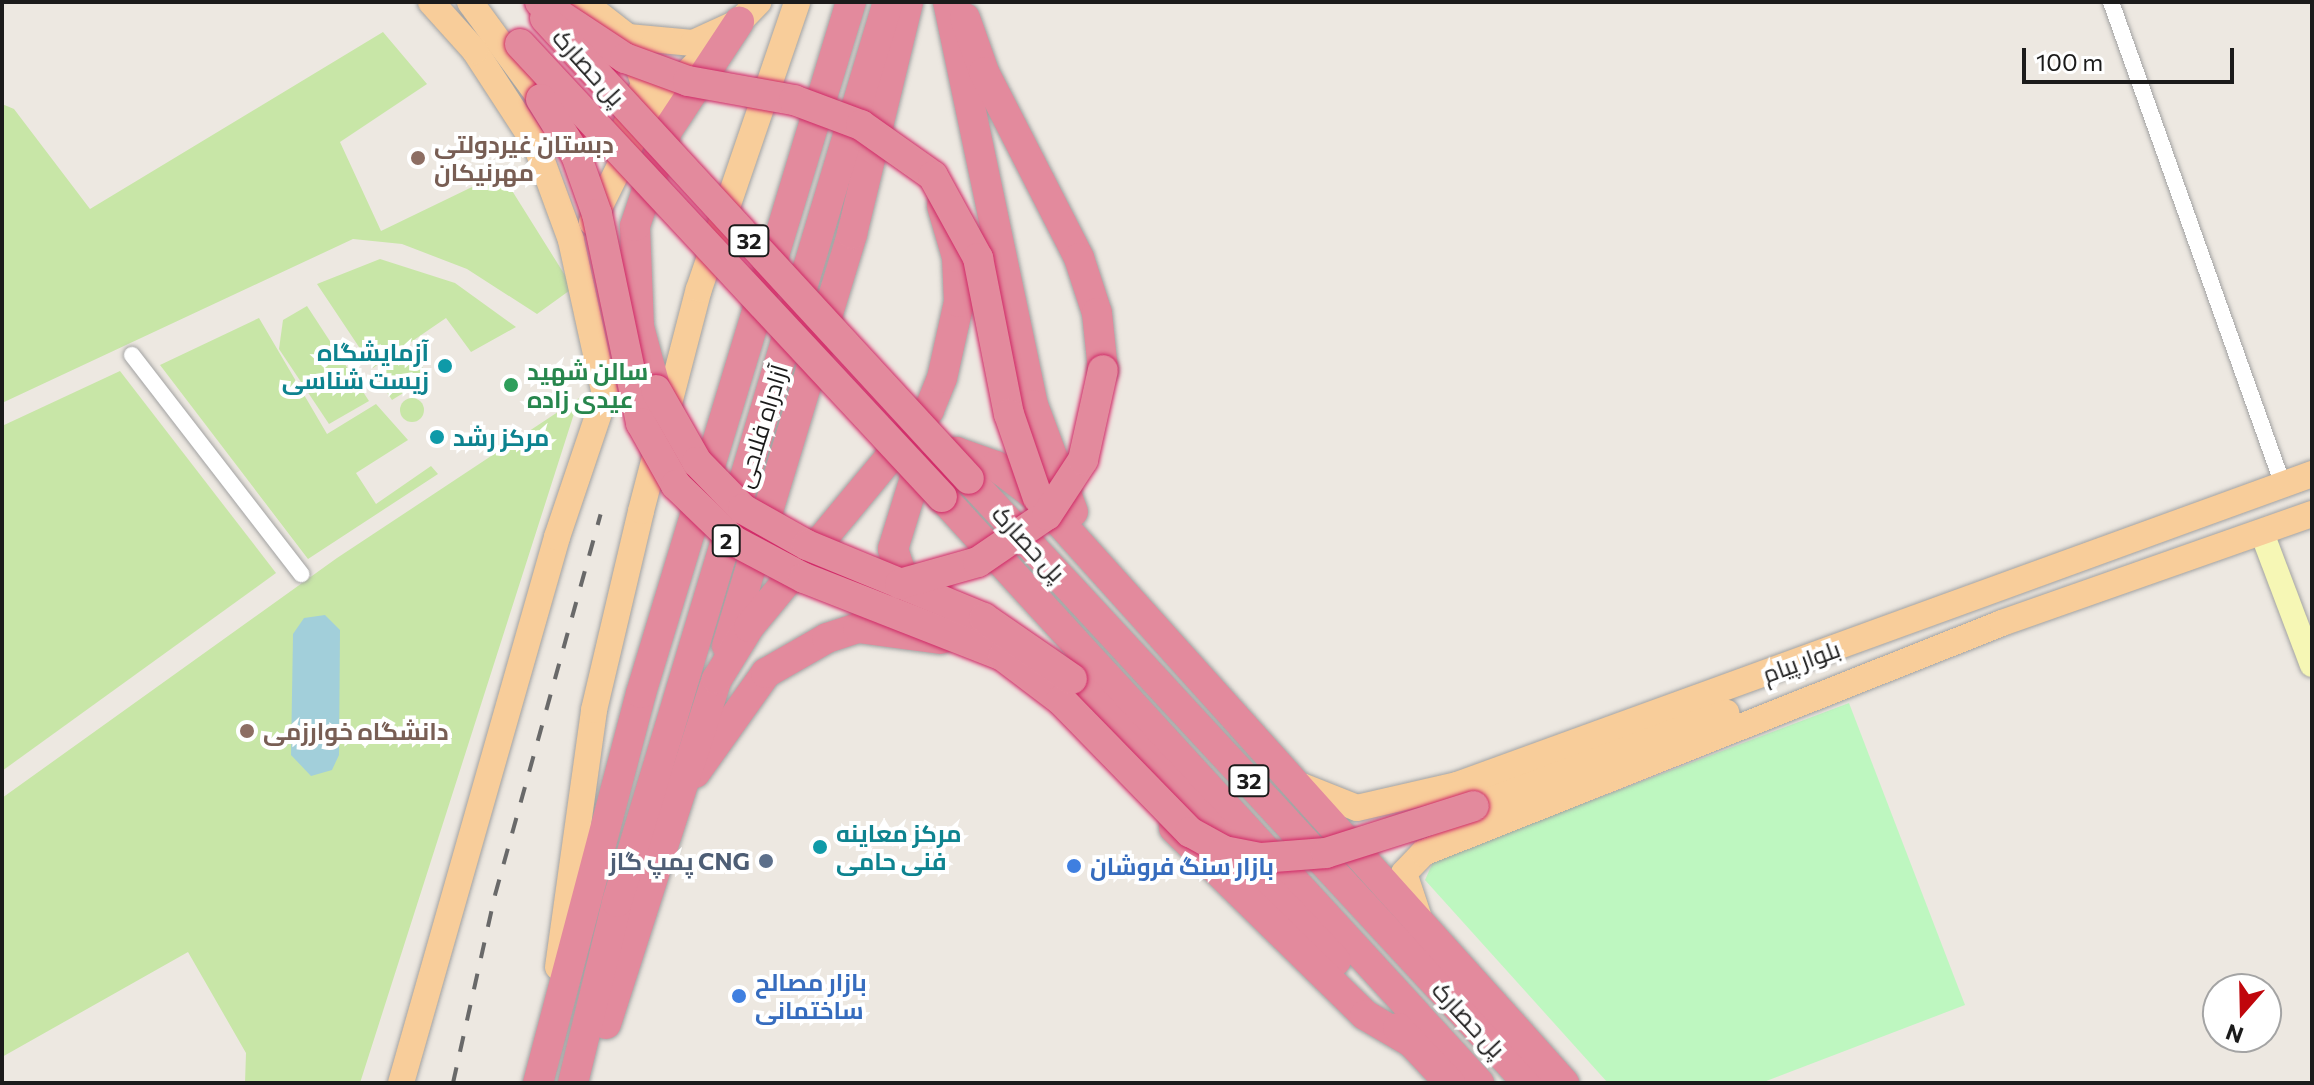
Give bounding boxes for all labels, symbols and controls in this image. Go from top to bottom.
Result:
street label: پل حصارک [547,23,631,111]
scale bar [2026,32,2238,82]
text: 100 m [2036,47,2103,76]
place label: دبستان غیردولتی مهرنیکان [434,130,614,186]
marker: دبستان غیردولتی مهرنیکان [409,149,427,167]
road number: 32 [727,223,771,259]
place label: آزمایشگاه زیست شناسی [282,338,429,394]
marker: آزمایشگاه زیست شناسی [436,357,454,375]
place label: سالن شهید عیدی زاده [527,357,648,413]
street label: آزادراه فلاحی [729,361,793,491]
marker: سالن شهید عیدی زاده [502,376,520,394]
place label: مرکز رشد [453,423,549,451]
marker: مرکز رشد [428,428,446,446]
street label: پل حصارک [986,499,1072,587]
road number: 2 [710,523,742,559]
street label: بلوار پیام [1758,634,1844,688]
place label: دانشگاه خوارزمی [263,717,449,745]
marker: دانشگاه خوارزمی [238,722,256,740]
road number: 32 [1227,763,1271,799]
place label: مرکز معاینه فنی حامی [836,819,961,875]
marker: مرکز معاینه فنی حامی [811,838,829,856]
place label: پمپ گاز CNG [609,847,750,875]
marker: پمپ گاز CNG [757,852,775,870]
place label: بازار سنگ فروشان [1090,852,1274,880]
marker: بازار سنگ فروشان [1065,857,1083,875]
place label: بازار مصالح ساختمانی [755,968,867,1024]
north arrow [2202,973,2282,1053]
street label: پل حصارک [1426,975,1512,1063]
marker: بازار مصالح ساختمانی [730,987,748,1005]
text: N [2222,1019,2247,1050]

